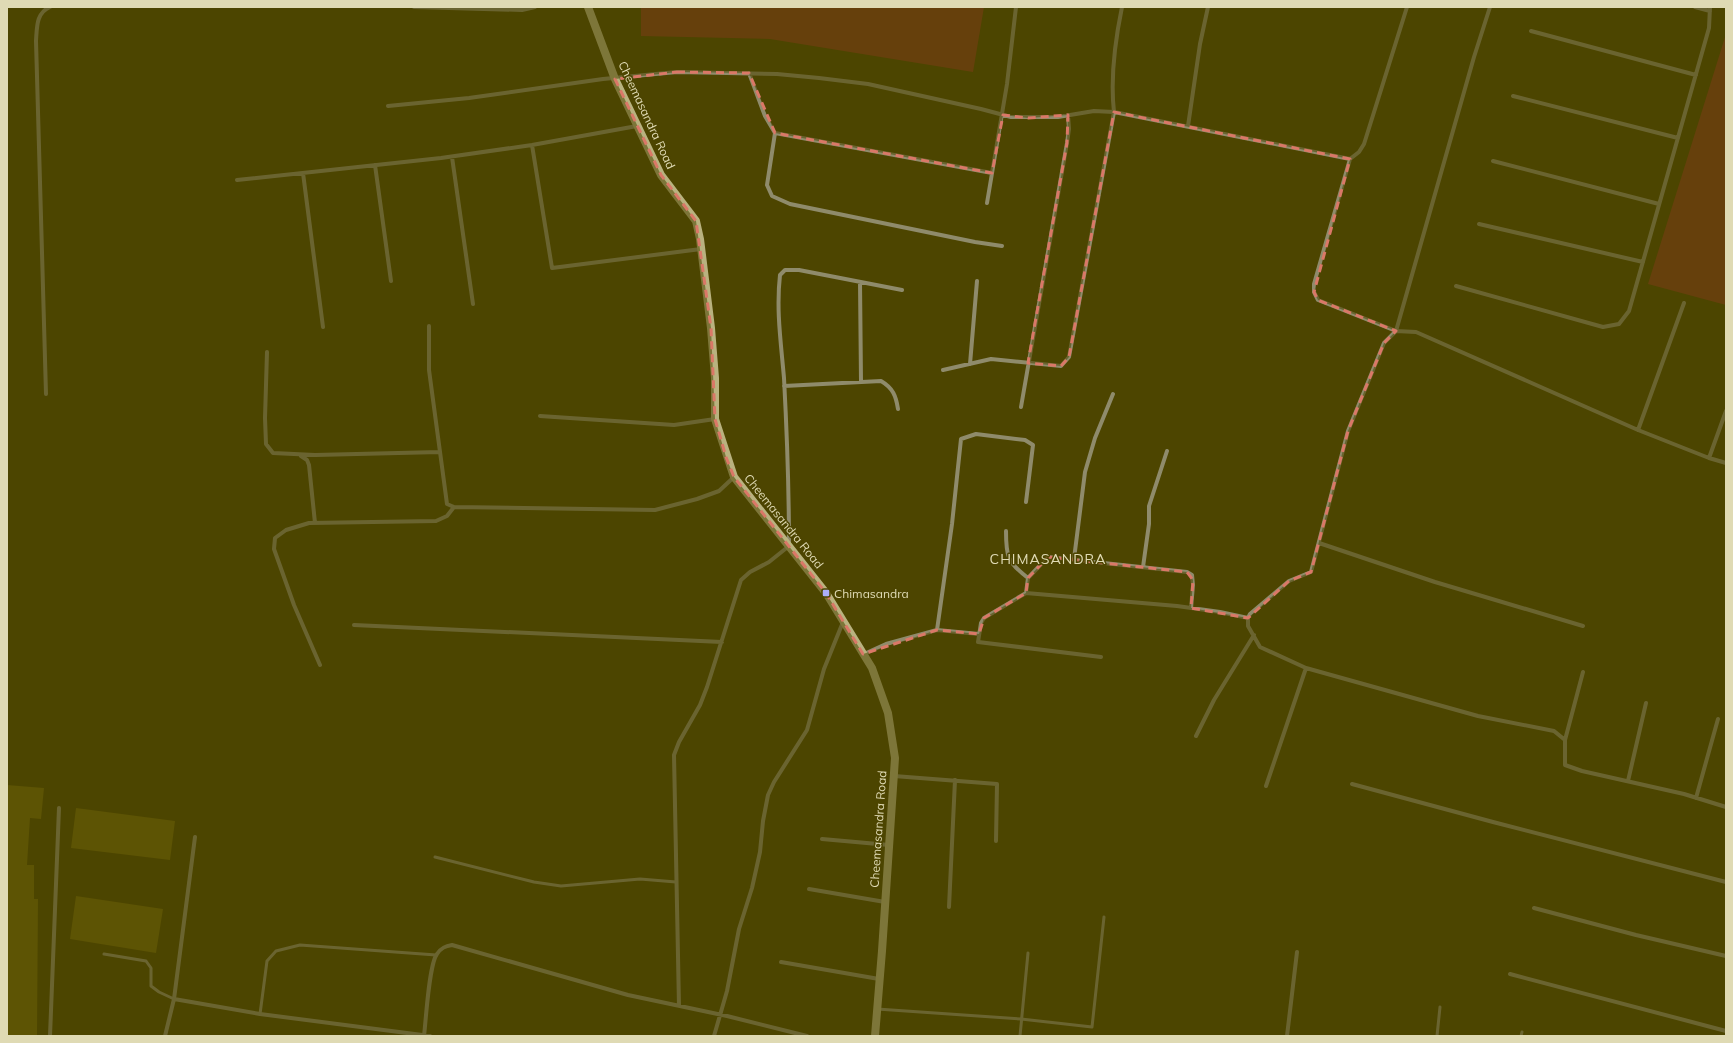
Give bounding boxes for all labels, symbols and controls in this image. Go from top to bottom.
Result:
street label: Cheemasandra Road [615,59,679,171]
street label: Cheemasandra Road [741,471,827,571]
district label: CHIMASANDRA [990,550,1106,568]
place label: Chimasandra [834,586,909,601]
marker: Chimasandra [821,588,831,598]
street label: Cheemasandra Road [866,770,890,888]

